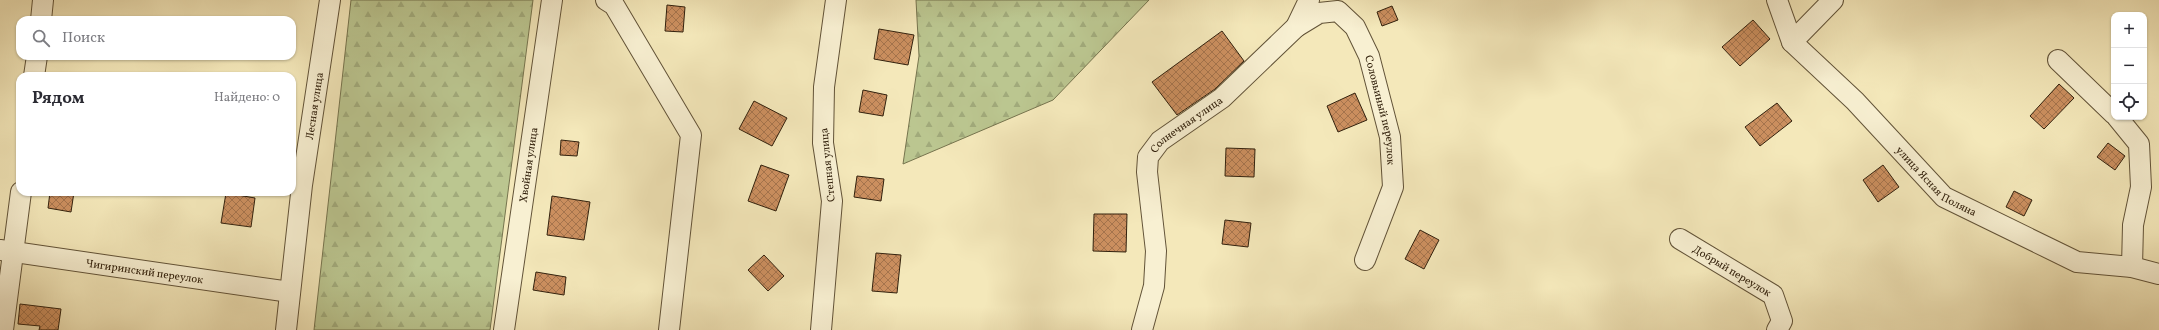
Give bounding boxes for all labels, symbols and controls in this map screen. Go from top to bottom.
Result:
map controls [2111,12,2147,120]
button: + [2111,12,2147,48]
search box [16,16,296,60]
icon: search [30,27,52,49]
text: Поиск [62,28,105,49]
button: − [2111,48,2147,84]
street label: Соловьиный переулок [1360,54,1398,166]
street label: Лесная улица [303,71,328,141]
button: locate [2111,84,2147,120]
text: Рядом [32,87,85,110]
text: Найдено: 0 [214,89,280,107]
street label: Солнечная улица [1147,93,1227,157]
street label: Хвойная улица [517,126,542,204]
street label: Степная улица [817,127,840,203]
street label: улица Ясная Поляна [1892,144,1979,221]
street label: Добрый переулок [1689,242,1774,301]
street label: Чигиринский переулок [85,256,204,288]

